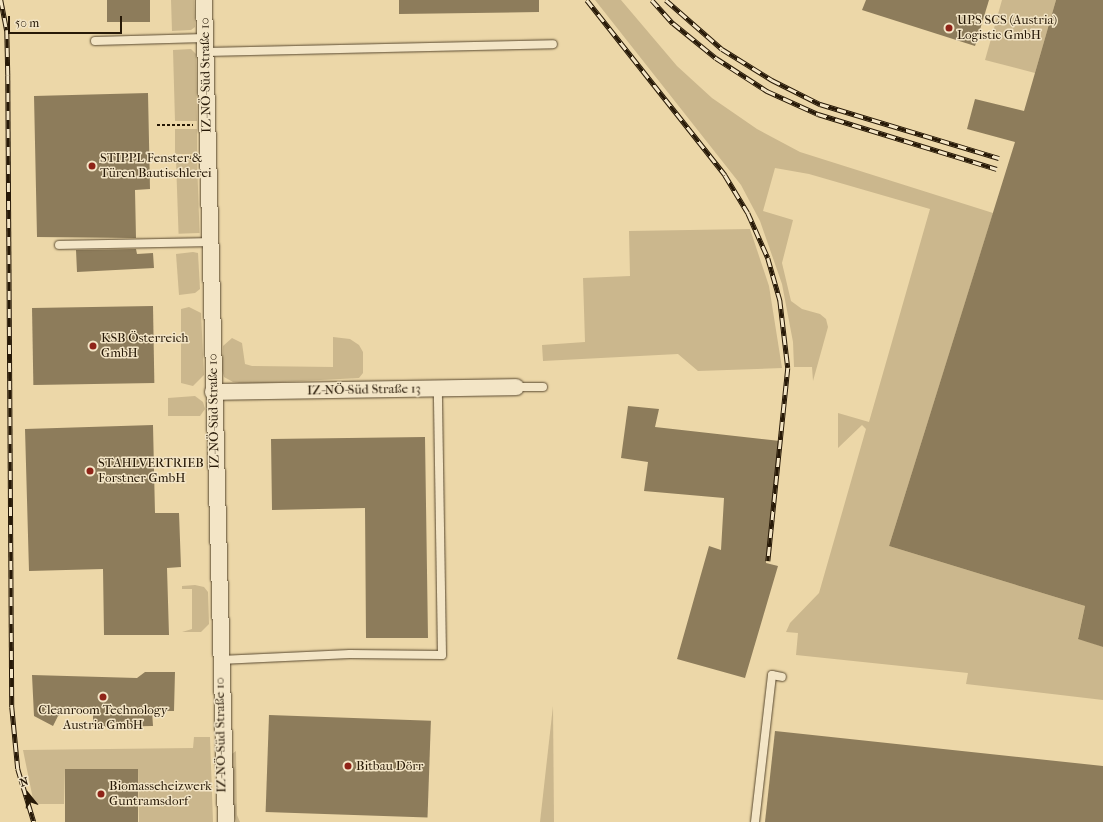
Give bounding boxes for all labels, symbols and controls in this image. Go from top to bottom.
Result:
scale bar [10,8,124,34]
place label: UPS SCS (Austria) Logistic GmbH [957,13,1057,44]
text: 50 m [15,16,39,30]
street label: IZ-NÖ-Süd Straße 10 [197,17,215,133]
marker: UPS SCS (Austria) Logistic GmbH [944,23,954,33]
place label: STIPPL Fenster & Türen Bautischlerei [100,151,212,182]
marker: STIPPL Fenster & Türen Bautischlerei [87,161,97,171]
place label: KSB Österreich GmbH [101,331,189,362]
marker: KSB Österreich GmbH [88,341,98,351]
street label: IZ-NÖ-Süd Straße 10 [205,353,223,469]
street label: IZ-NÖ-Süd Straße 13 [307,381,421,399]
place label: STAHLVERTRIEB Forstner GmbH [98,456,204,487]
marker: STAHLVERTRIEB Forstner GmbH [85,466,95,476]
street label: IZ-NÖ-Süd Straße 10 [212,677,230,793]
marker: Cleanroom Technology Austria GmbH [98,692,108,702]
place label: Cleanroom Technology Austria GmbH [38,703,168,734]
place label: Bitbau Dörr [356,758,423,774]
marker: Bitbau Dörr [343,761,353,771]
north arrow [8,774,48,814]
text: N [18,775,30,790]
place label: Biomasseheizwerk Guntramsdorf [109,779,212,810]
marker: Biomasseheizwerk Guntramsdorf [96,789,106,799]

